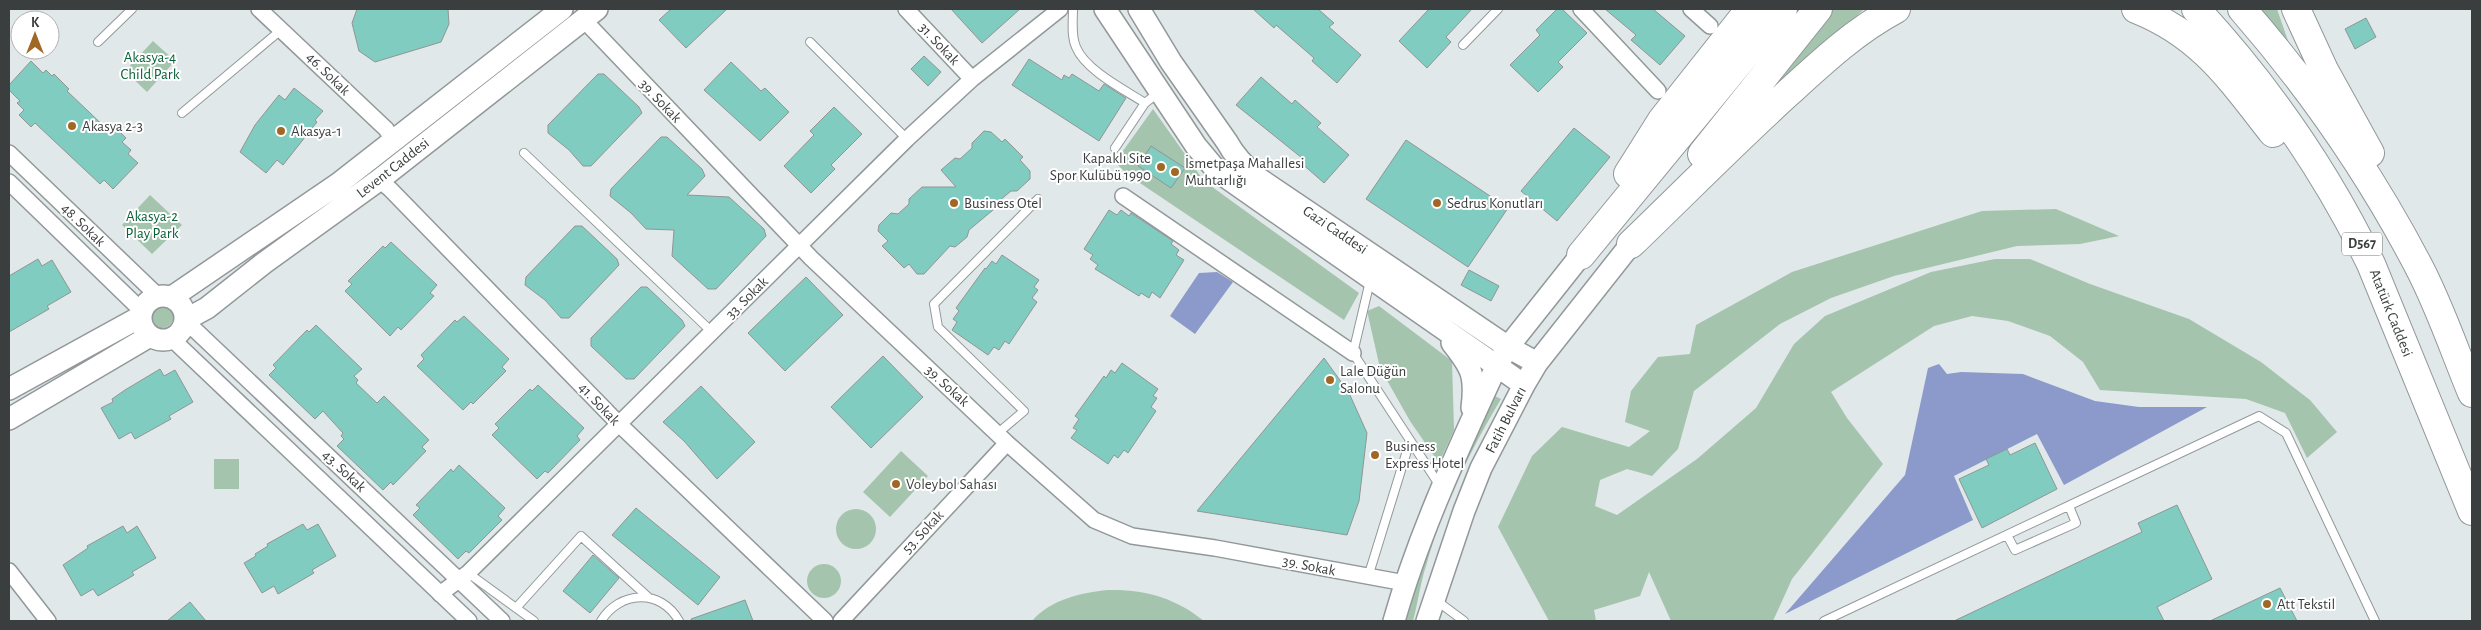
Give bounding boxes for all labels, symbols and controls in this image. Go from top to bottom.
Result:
north arrow [10,10,60,60]
text: K [31,16,40,30]
street label: 31. Sokak [916,20,962,68]
park label: Akasya-4 Child Park [120,50,180,82]
street label: 46. Sokak [303,50,353,98]
street label: 39. Sokak [636,77,684,126]
place label: Akasya 2-3 [82,119,143,134]
marker: Akasya 2-3 [66,120,78,132]
place label: Akasya-1 [291,124,342,139]
marker: Akasya-1 [275,125,287,137]
street label: Levent Caddesi [354,135,432,201]
place label: Kapaklı Site Spor Kulübü 1990 [1050,151,1151,183]
place label: İsmetpaşa Mahallesi Muhtarlığı [1185,154,1304,188]
marker: Kapaklı Site Spor Kulübü 1990 [1155,161,1167,173]
marker: İsmetpaşa Mahallesi Muhtarlığı [1169,166,1181,178]
place label: Business Otel [964,196,1042,211]
place label: Sedrus Konutları [1447,196,1543,211]
marker: Business Otel [948,197,960,209]
marker: Sedrus Konutları [1431,197,1443,209]
street label: 48. Sokak [58,201,108,249]
street label: Gazi Caddesi [1300,203,1370,257]
park label: Akasya-2 Play Park [125,209,179,241]
road number: D567 [2342,232,2382,255]
street label: Atatürk Caddesi [2367,267,2415,359]
street label: 33. Sokak [723,274,771,322]
street label: 39. Sokak [922,362,972,410]
place label: Lale Düğün Salonu [1340,364,1406,396]
marker: Lale Düğün Salonu [1324,374,1336,386]
street label: 41. Sokak [575,380,623,428]
street label: Fatih Bulvarı [1483,384,1529,456]
place label: Business Express Hotel [1385,439,1464,471]
street label: 43. Sokak [319,447,369,495]
marker: Business Express Hotel [1369,449,1381,461]
place label: Voleybol Sahası [906,477,997,492]
marker: Voleybol Sahası [890,478,902,490]
street label: 53. Sokak [900,507,947,556]
street label: 39. Sokak [1281,554,1337,579]
place label: Att Tekstil [2277,597,2335,612]
marker: Att Tekstil [2261,598,2273,610]

